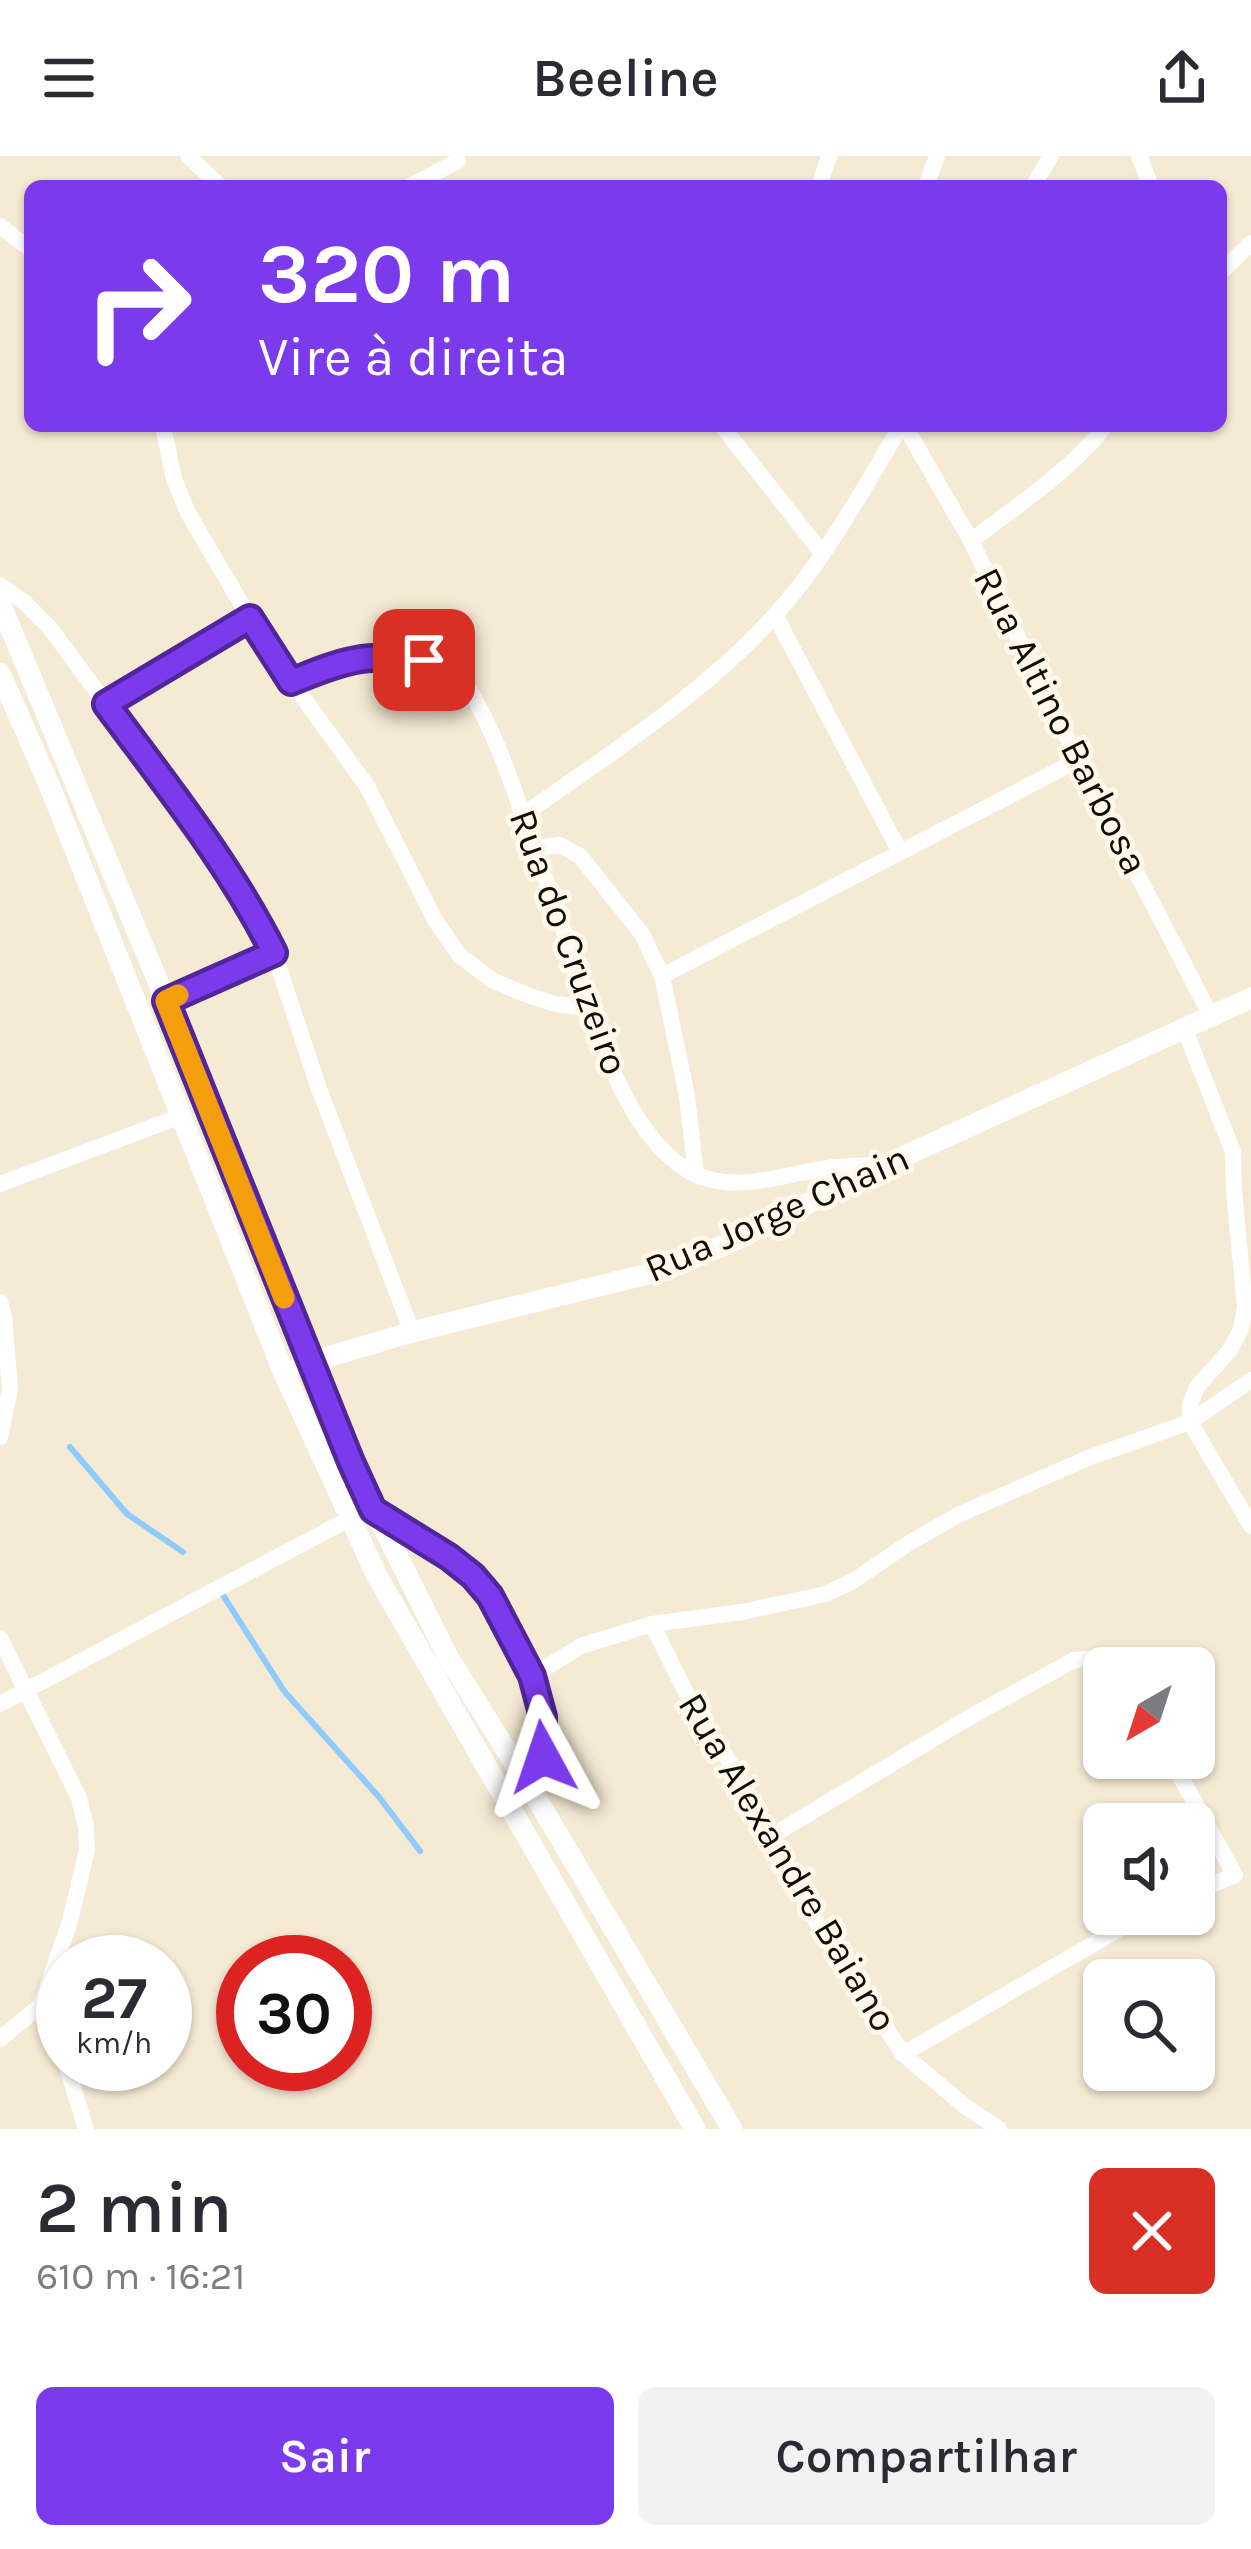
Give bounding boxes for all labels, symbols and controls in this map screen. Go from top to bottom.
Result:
icon: menu [36,45,102,111]
icon: share [1149,45,1215,111]
text: Beeline [532,46,719,110]
text: 320 m [258,225,515,323]
icon: right [60,228,216,384]
text: Vire à direita [258,325,569,389]
street label: Rua Altino Barbosa [964,560,1158,882]
pin [373,609,475,711]
icon: arrive [391,627,457,693]
street label: Rua do Cruzeiro [500,803,638,1081]
street label: Rua Jorge Chain [638,1134,916,1292]
north arrow [1083,1647,1215,1779]
map controls [1083,1647,1215,2091]
street label: Rua Alexandre Baiano [669,1684,907,2040]
position arrow [480,1694,606,1820]
button: sound [1083,1803,1215,1935]
speed limit sign: 30 [216,1935,372,2091]
button: search [1083,1959,1215,2091]
text: 27 [81,1963,147,2033]
text: km/h [76,2025,152,2061]
text: 2 min [36,2166,233,2250]
button: close [1089,2168,1215,2294]
text: 610 m · 16:21 [36,2253,245,2299]
button: Sair [36,2387,614,2525]
button: Compartilhar [638,2387,1215,2525]

